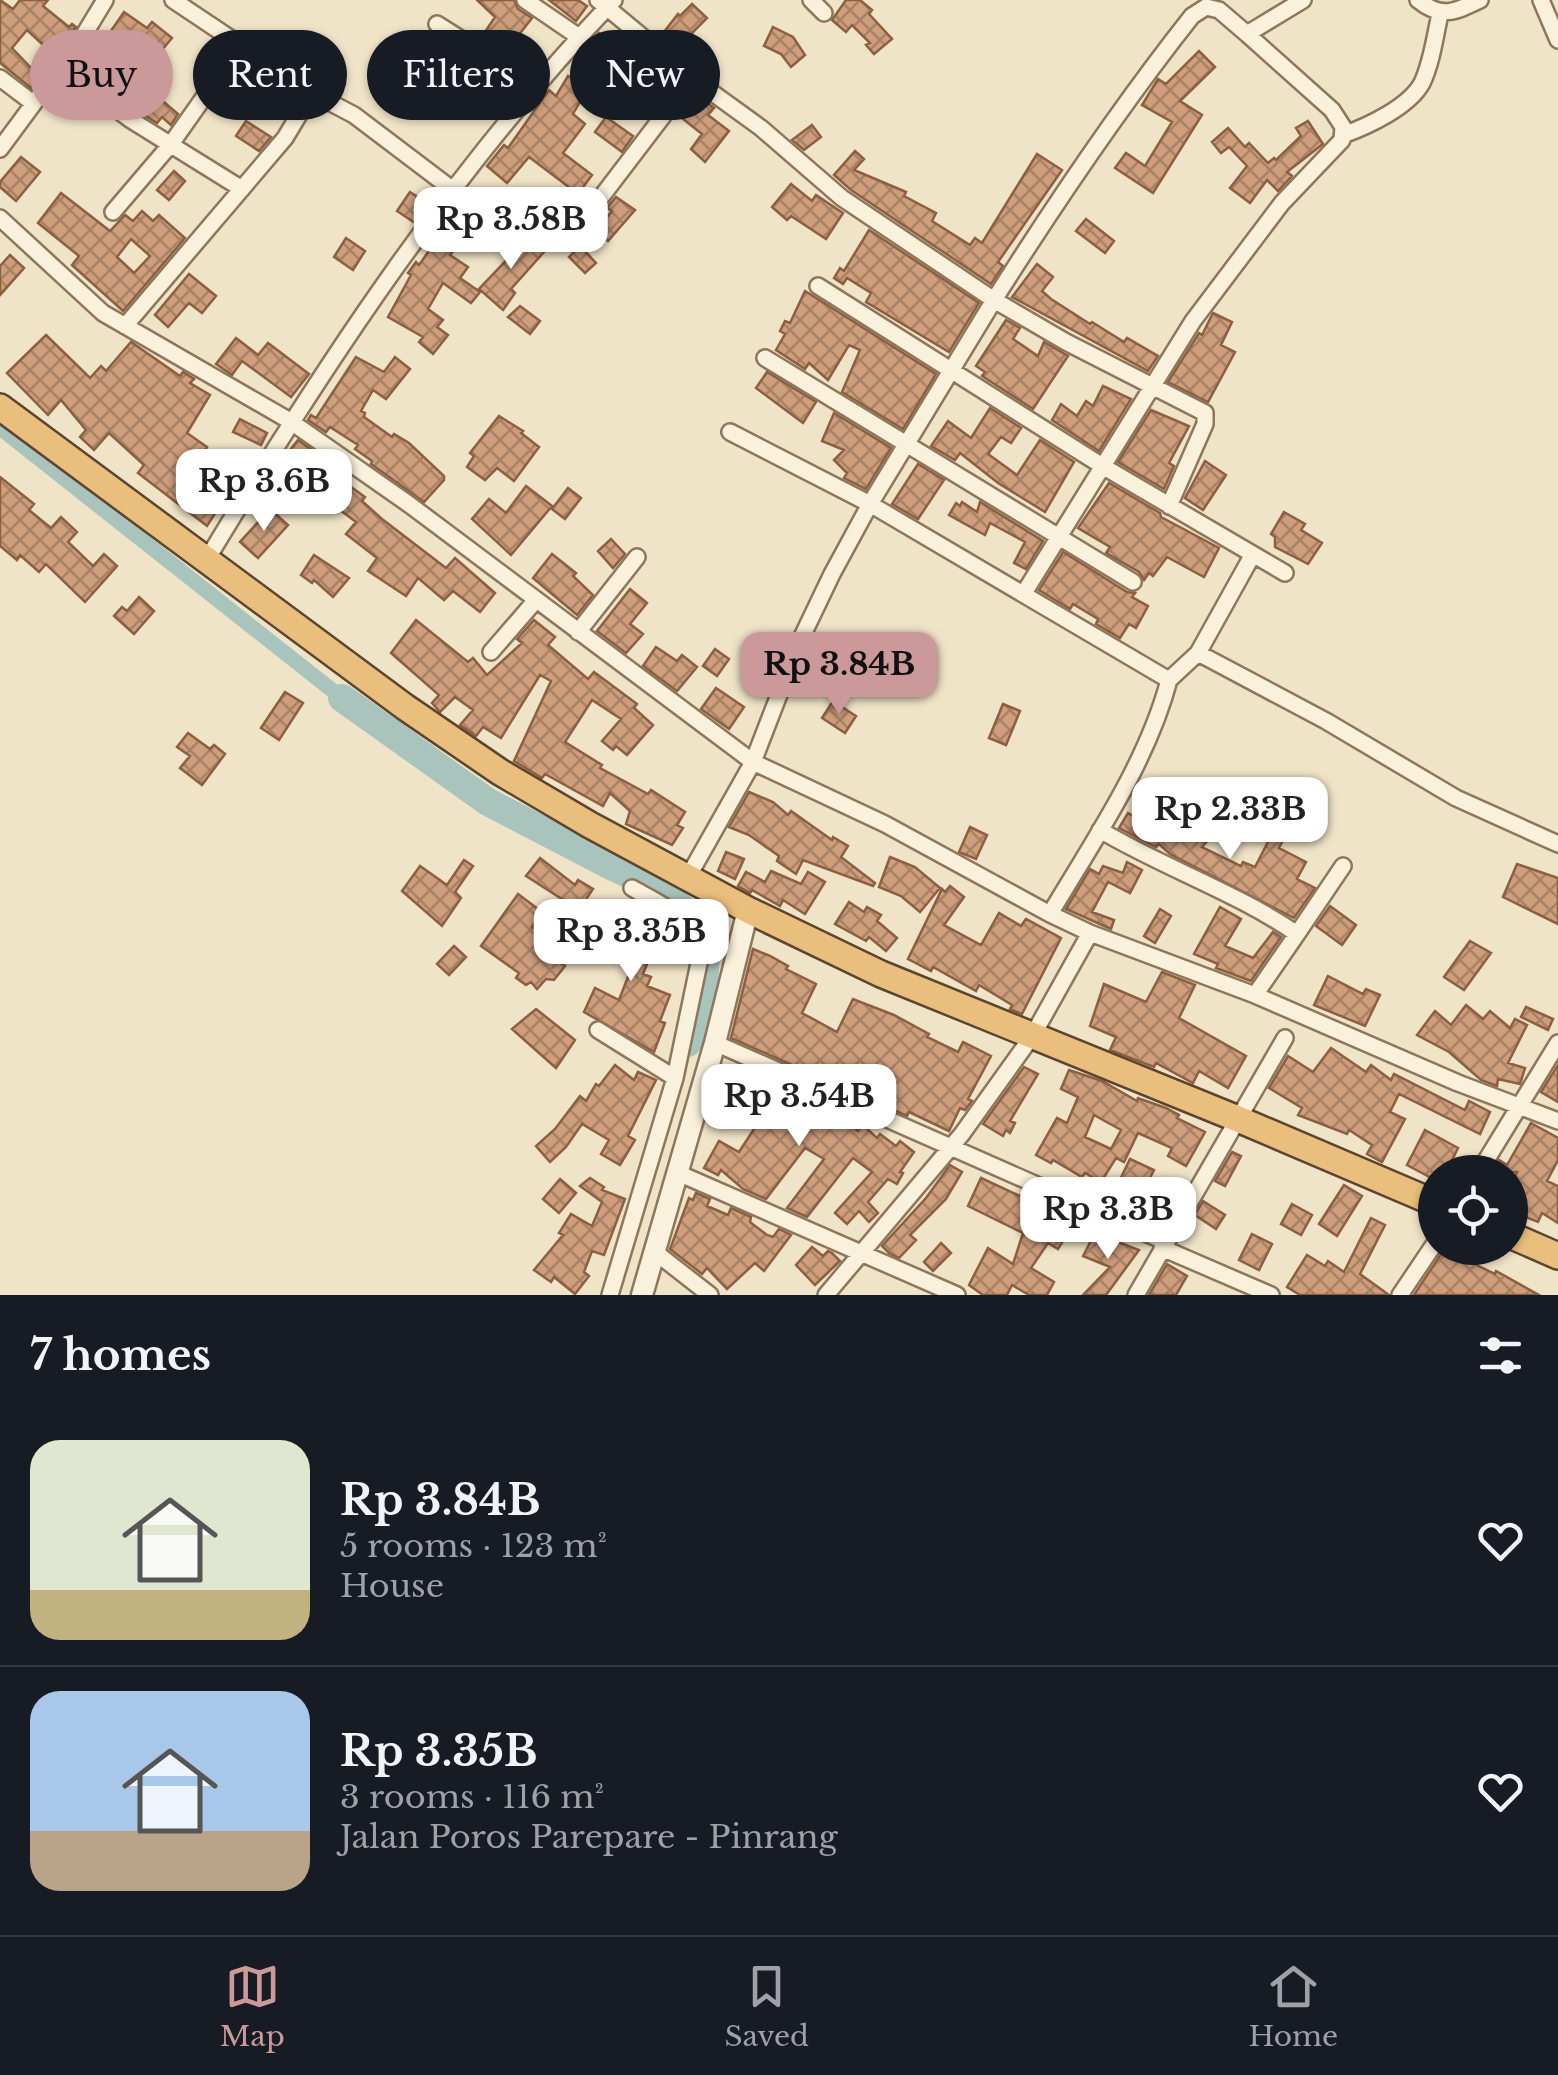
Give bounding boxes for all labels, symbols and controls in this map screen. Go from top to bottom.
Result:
chip: Buy [30,30,173,120]
chip: Rent [193,30,347,120]
chip: Filters [367,30,550,120]
chip: New [570,30,720,120]
pin: Rp 3.58B [408,187,614,272]
text: Rp 3.58B [436,199,586,239]
pin: Rp 3.6B [172,449,356,534]
text: Rp 3.6B [198,461,330,501]
pin: Rp 3.84B [736,632,942,717]
text: Rp 3.84B [763,644,915,684]
pin: Rp 2.33B [1127,777,1333,862]
text: Rp 2.33B [1154,789,1306,829]
pin: Rp 3.35B [528,899,734,984]
text: Rp 3.35B [556,911,706,951]
pin: Rp 3.54B [696,1064,902,1149]
text: Rp 3.54B [723,1076,875,1116]
map controls [1418,1155,1528,1265]
button: locate [1418,1155,1528,1265]
pin: Rp 3.3B [1016,1177,1200,1262]
text: Rp 3.3B [1042,1189,1174,1229]
icon: filters [1473,1328,1528,1383]
text: 7 homes [30,1329,211,1381]
text: Rp 3.84B [340,1474,540,1526]
icon: home [110,1480,230,1600]
icon: heart [1473,1513,1528,1568]
text: 5 rooms · 123 m² [340,1526,607,1566]
text: House [340,1566,444,1606]
text: Rp 3.35B [340,1725,538,1777]
icon: home [110,1731,230,1851]
icon: heart [1473,1764,1528,1819]
text: 3 rooms · 116 m² [340,1777,604,1817]
text: Jalan Poros Parepare - Pinrang [340,1817,838,1857]
tab: Map [220,1959,285,2054]
tab: Saved [725,1959,809,2054]
tab: Home [1249,1959,1338,2054]

